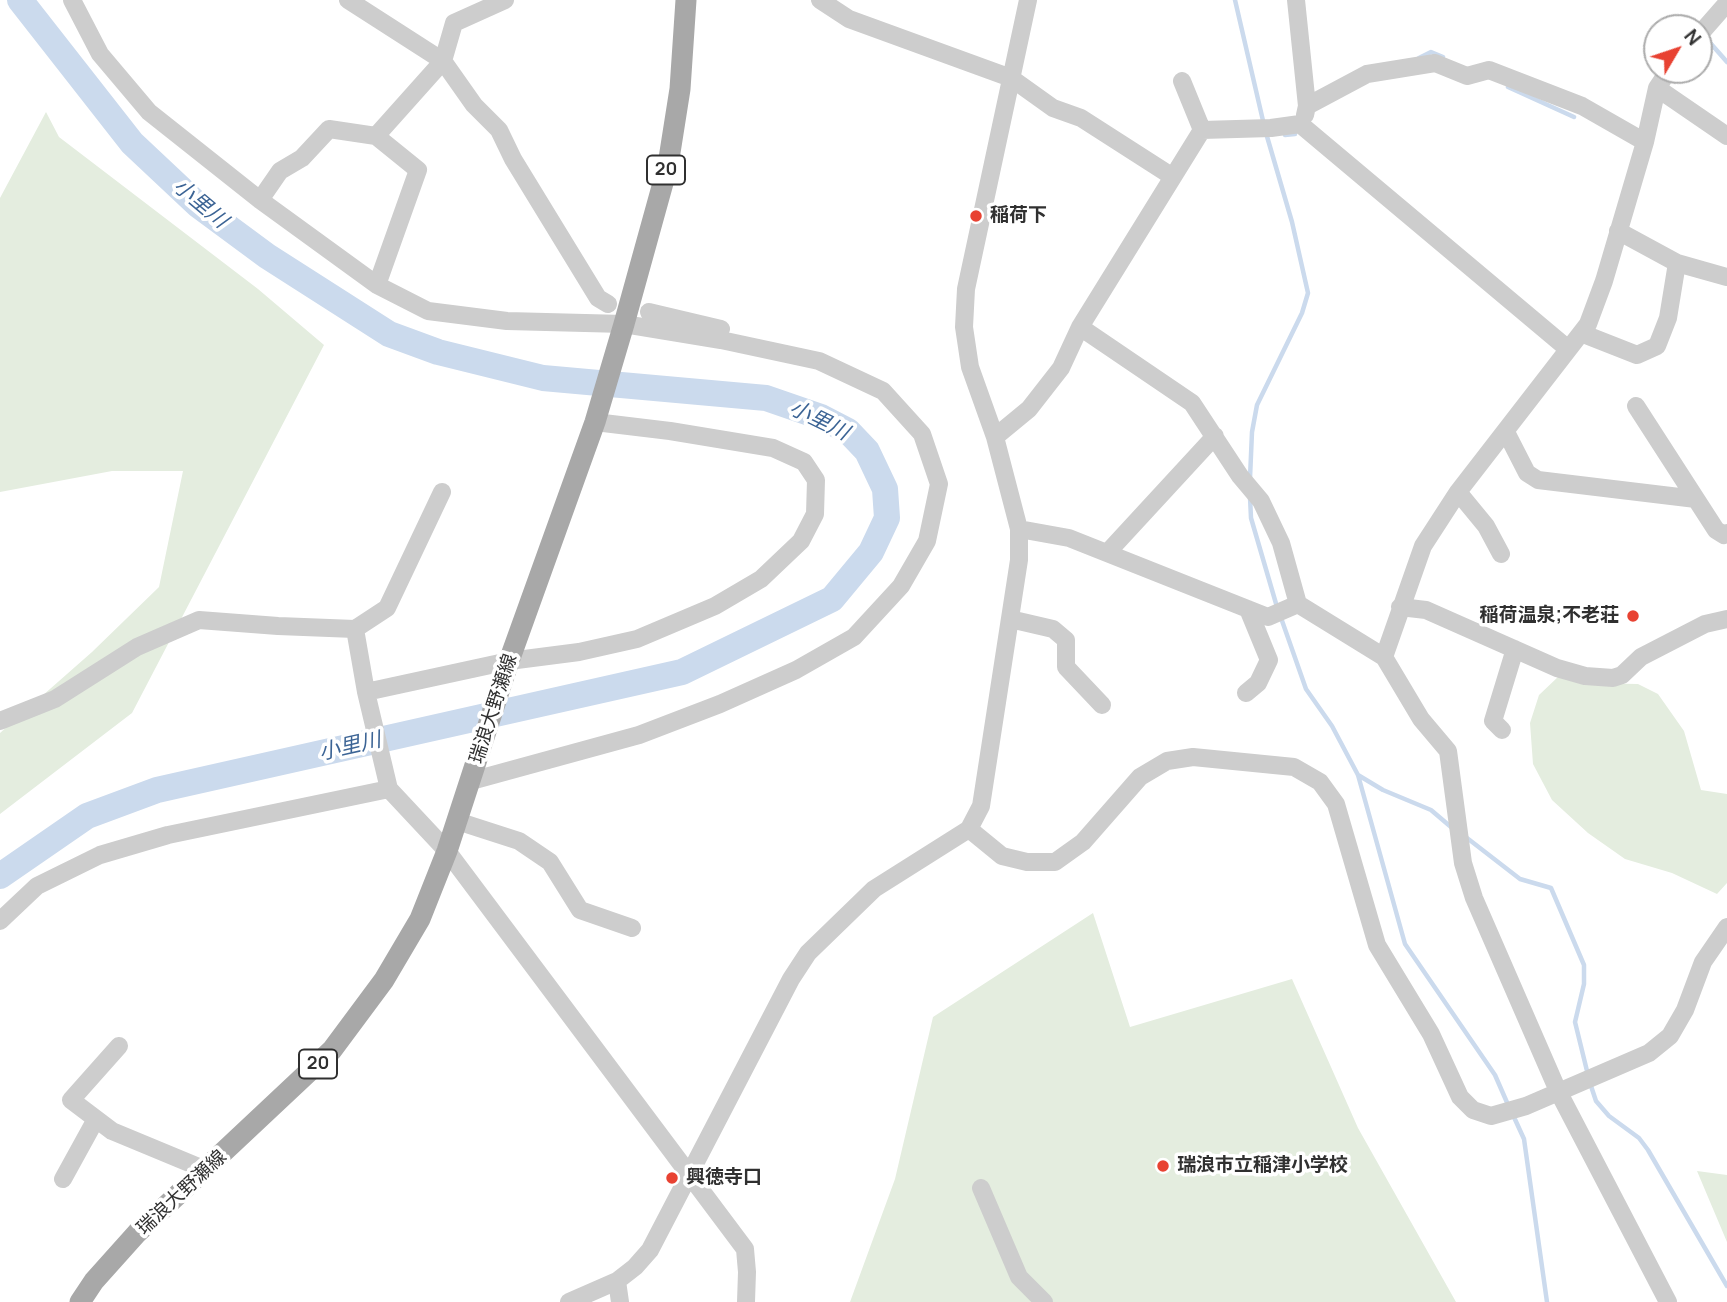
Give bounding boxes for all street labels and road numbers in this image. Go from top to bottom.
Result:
road number: 20 [647,155,685,184]
street label: 瑞浪大野瀬線 [466,651,522,767]
road number: 20 [299,1050,337,1078]
street label: 瑞浪大野瀬線 [133,1146,231,1240]

